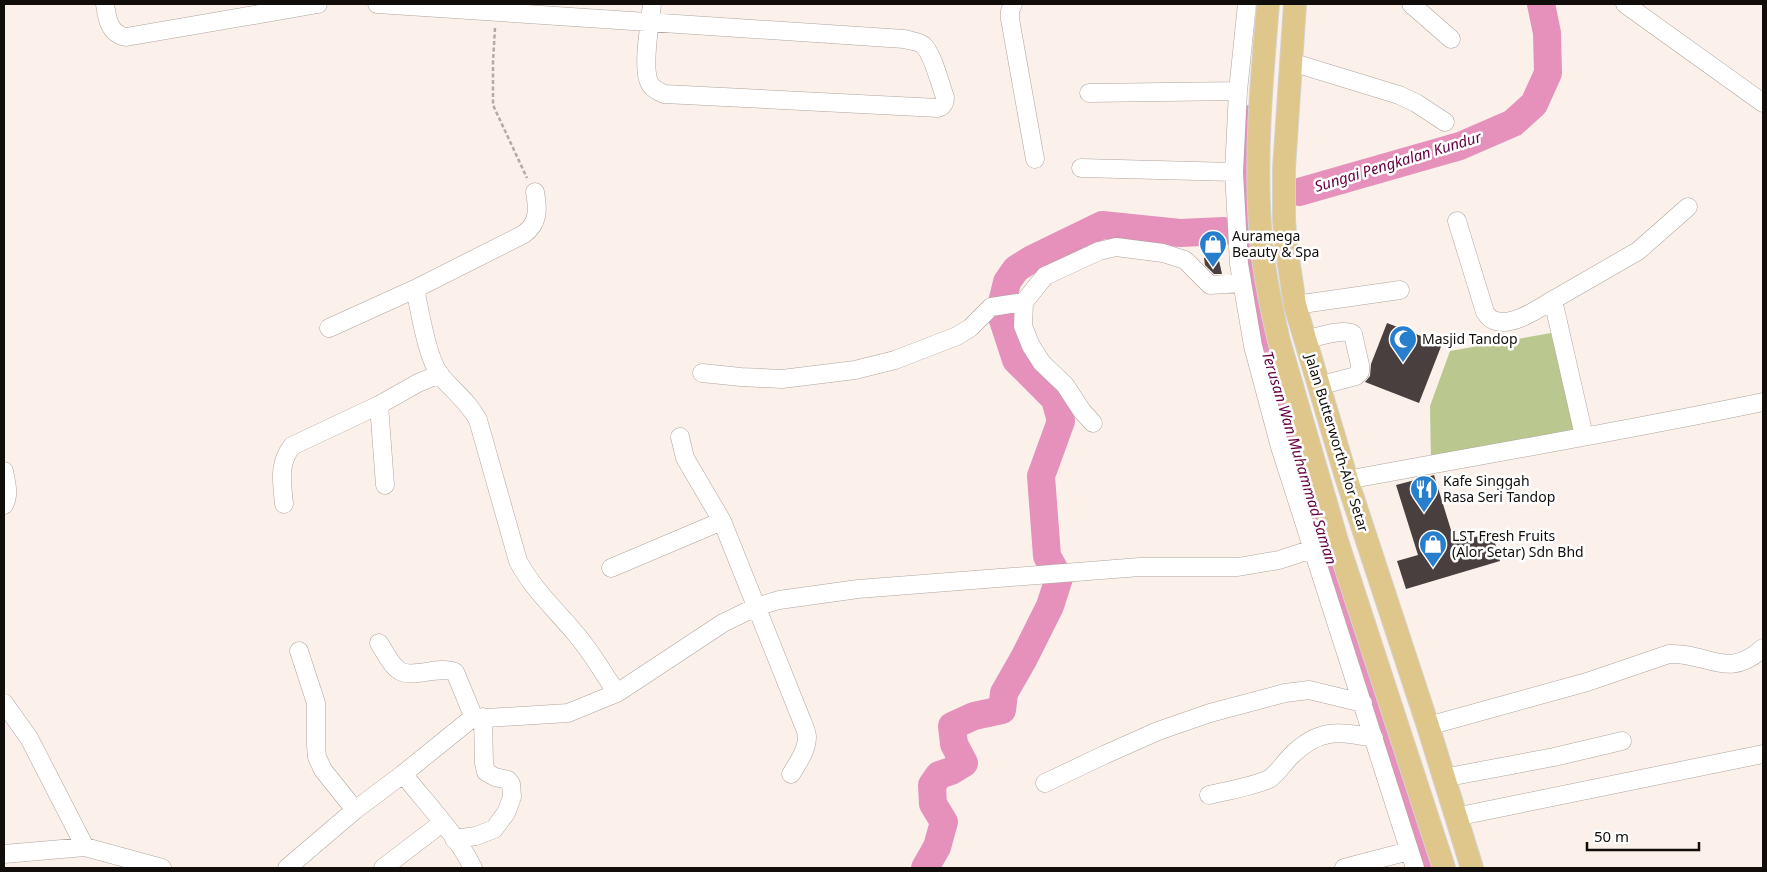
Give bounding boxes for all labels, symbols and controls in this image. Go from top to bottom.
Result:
water label: Sungai Pengkalan Kundur [1312,126,1484,196]
place label: Auramega Beauty & Spa [1232,226,1319,261]
shop icon: Auramega Beauty & Spa [1198,229,1228,268]
mosque icon: Masjid Tandop [1388,324,1418,363]
place label: Masjid Tandop [1422,329,1518,348]
water label: Terusan Wan Muhammad Saman [1258,349,1342,567]
street label: Jalan Butterworth-Alor Setar [1301,350,1374,534]
place label: Kafe Singgah Rasa Seri Tandop [1443,471,1555,506]
restaurant icon: Kafe Singgah Rasa Seri Tandop [1409,474,1439,513]
place label: LST Fresh Fruits (Alor Setar) Sdn Bhd [1452,526,1584,561]
shop icon: LST Fresh Fruits (Alor Setar) Sdn Bhd [1418,529,1448,568]
scale bar [1587,820,1700,852]
text: 50 m [1594,826,1629,846]

